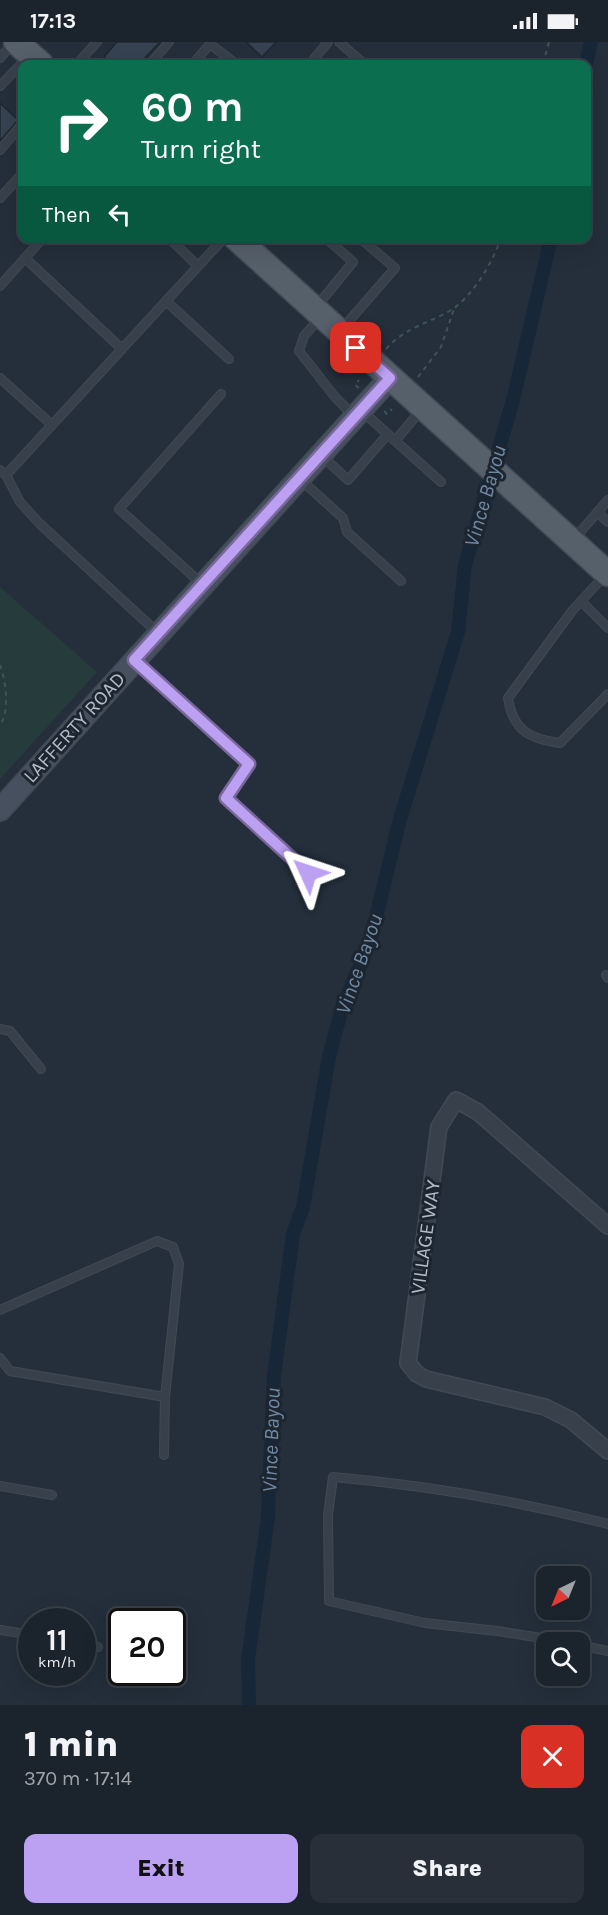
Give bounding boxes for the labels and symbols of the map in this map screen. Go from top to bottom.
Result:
pin [330,322,381,373]
water label: Vince Bayou [459,442,511,550]
street label: LAFFERTY ROAD [19,667,130,787]
position arrow [276,841,340,905]
water label: Vince Bayou [331,910,387,1018]
street label: VILLAGE WAY [406,1178,445,1296]
water label: Vince Bayou [257,1387,285,1493]
north arrow [536,1566,590,1620]
speed limit sign: 20 [108,1608,186,1686]

